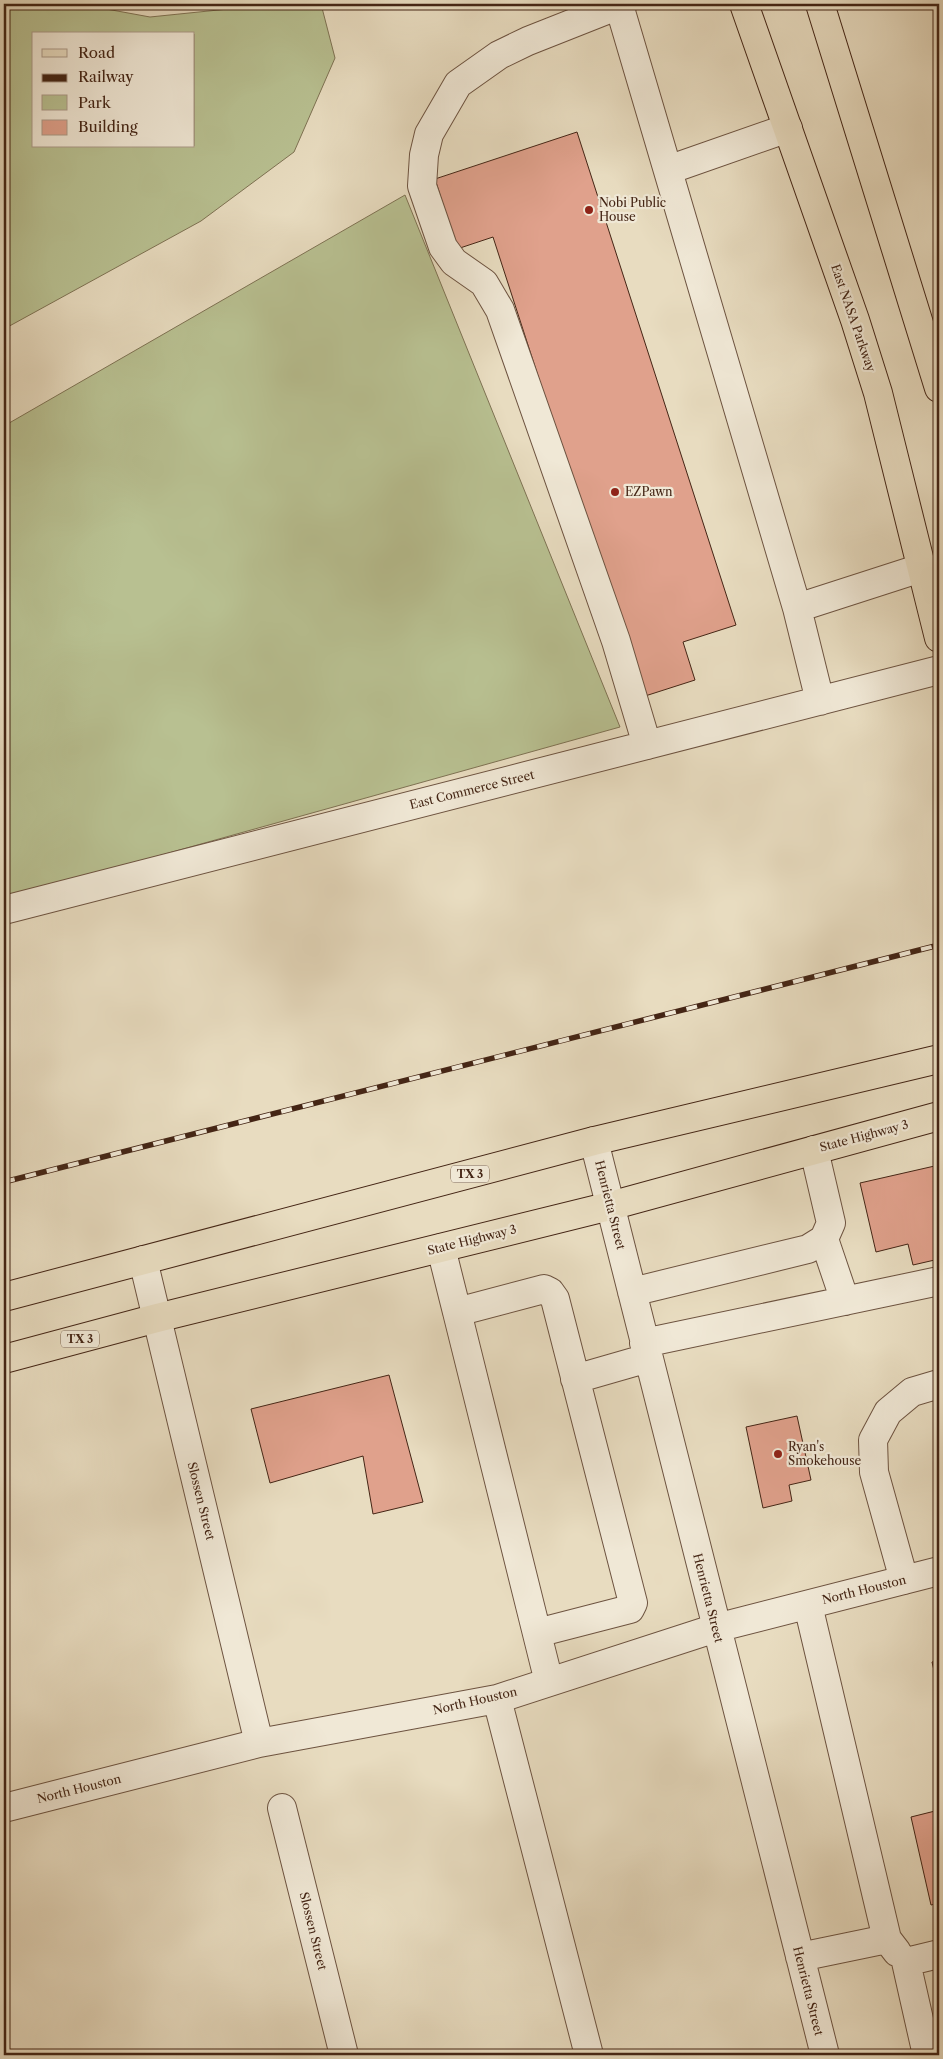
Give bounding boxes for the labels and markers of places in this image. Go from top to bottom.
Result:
place label: Nobi Public House [599,195,666,224]
marker: Nobi Public House [583,204,595,216]
place label: EZPawn [625,484,673,499]
marker: EZPawn [609,486,621,498]
place label: Ryan's Smokehouse [788,1439,861,1468]
marker: Ryan's Smokehouse [772,1448,784,1460]

